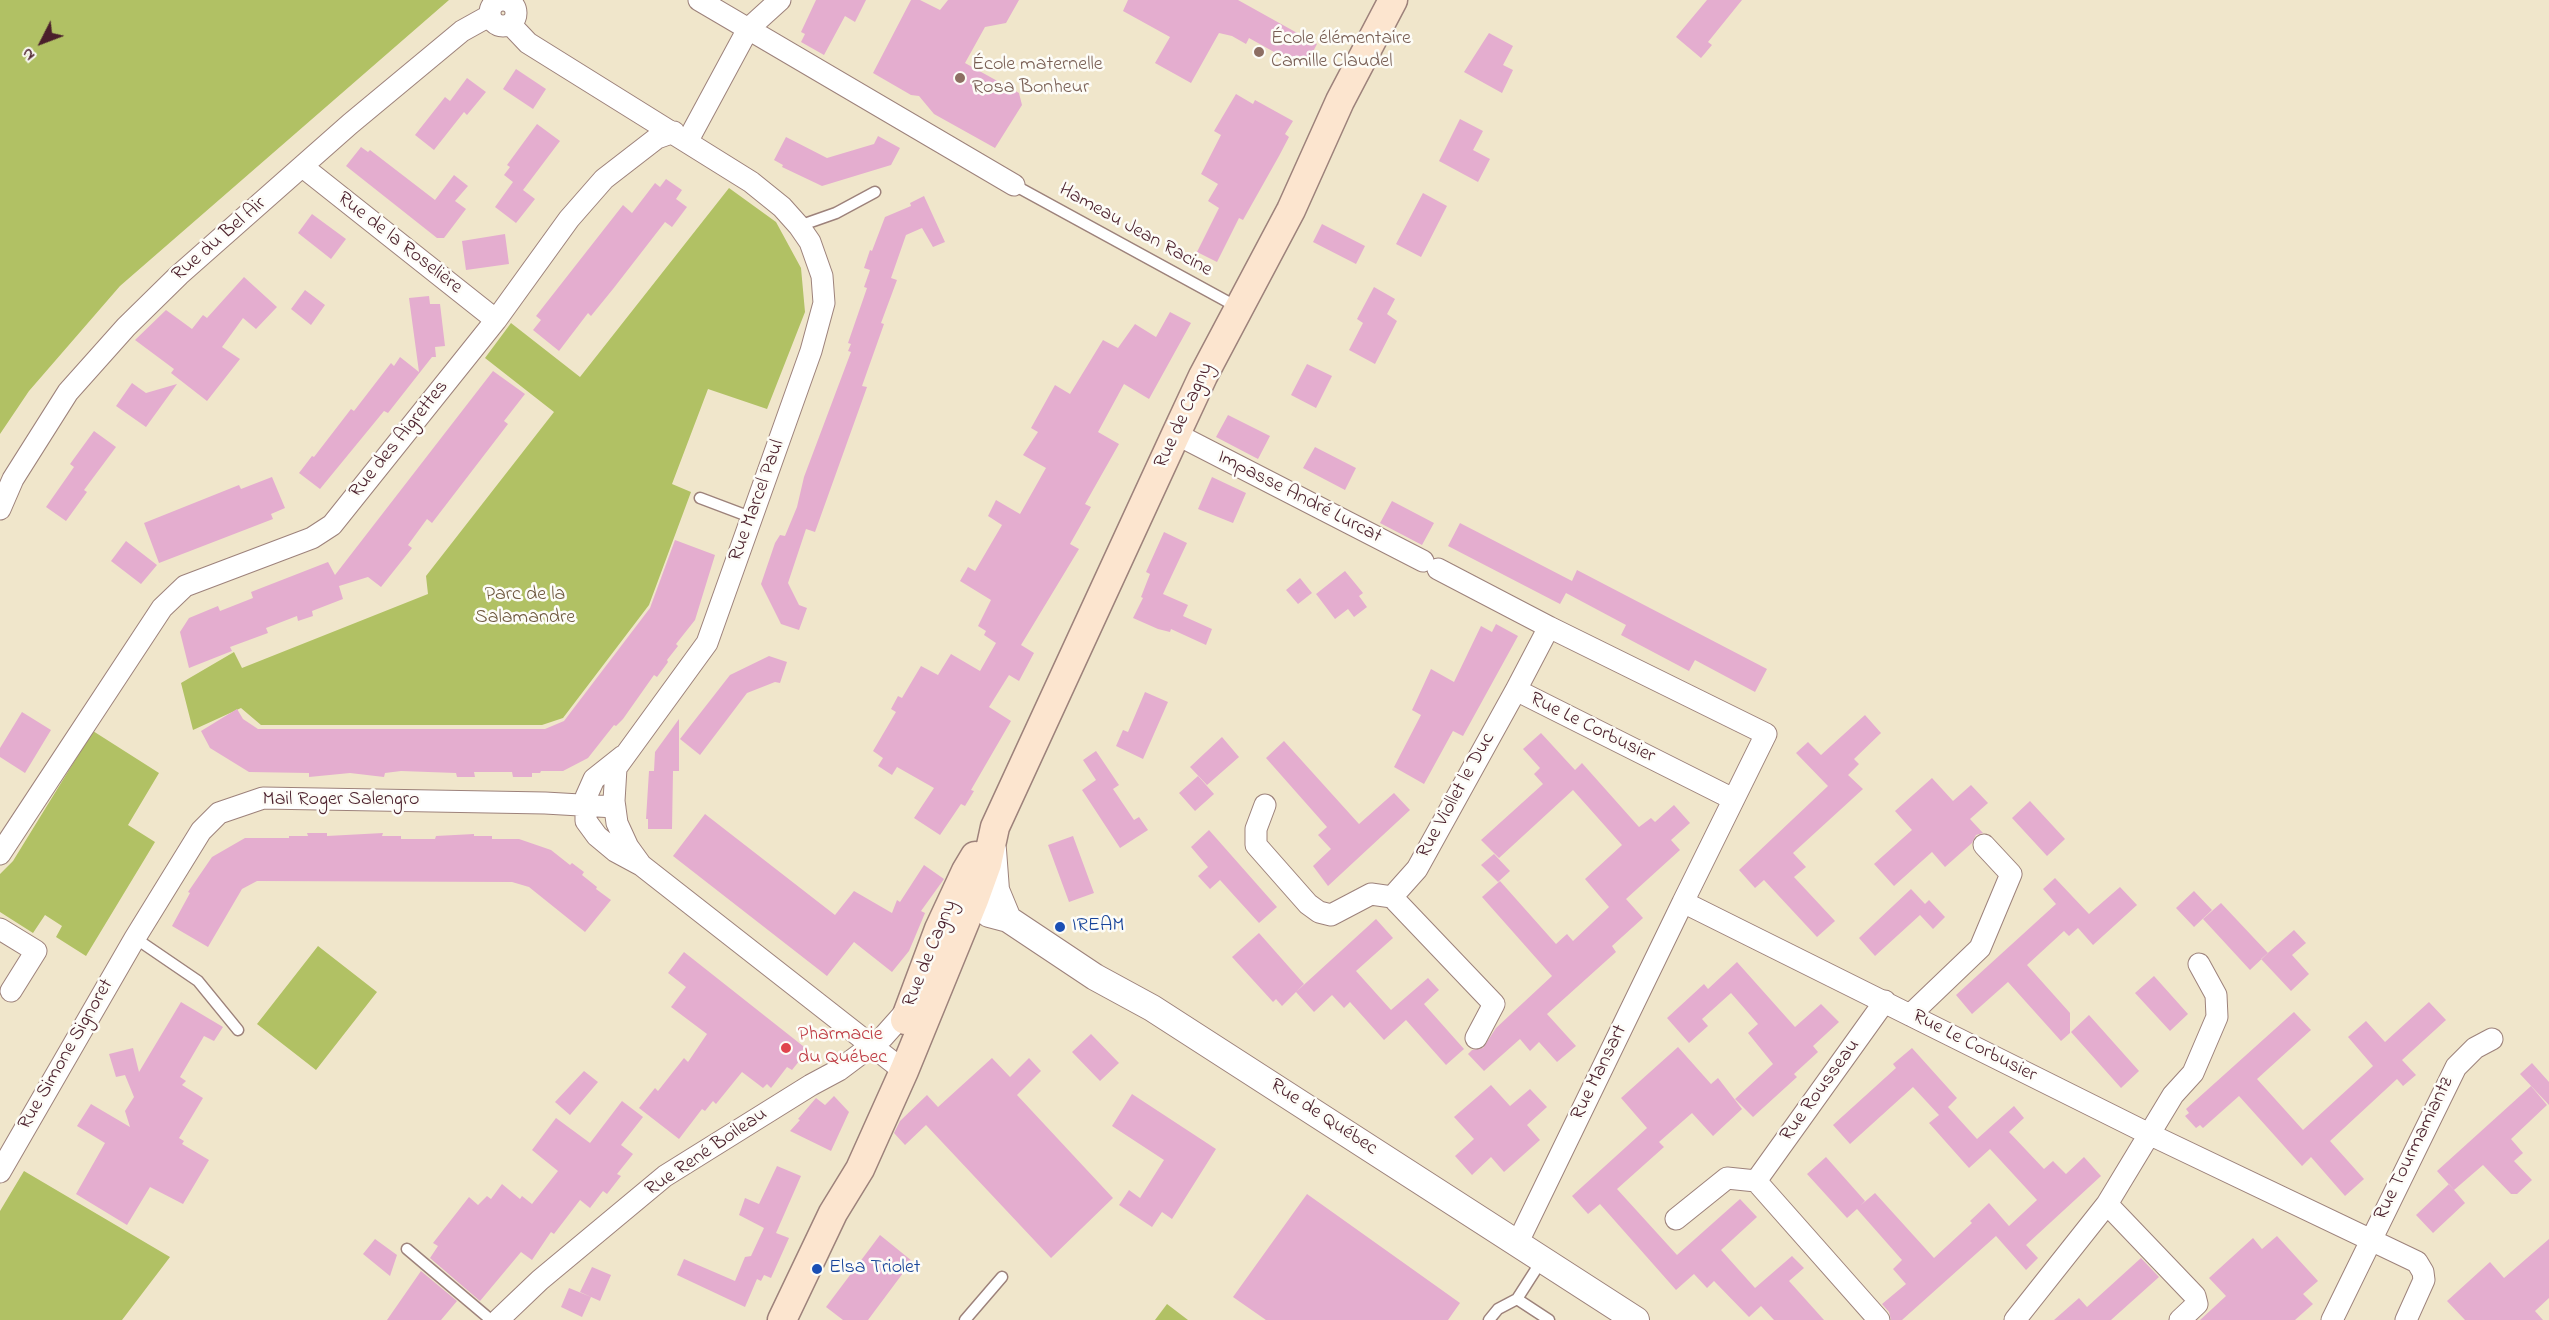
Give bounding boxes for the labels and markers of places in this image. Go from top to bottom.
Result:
place label: École élémentaire Camille Claudel [1271,28,1411,75]
marker: École élémentaire Camille Claudel [1252,45,1266,59]
place label: École maternelle Rosa Bonheur [972,54,1103,101]
marker: École maternelle Rosa Bonheur [953,71,967,85]
place label: IREAM [1072,915,1124,939]
marker: IREAM [1053,920,1067,934]
place label: Pharmacie du Québec [798,1024,887,1071]
marker: Pharmacie du Québec [779,1041,793,1055]
place label: Elsa Triolet [829,1257,921,1281]
marker: Elsa Triolet [810,1262,824,1276]

